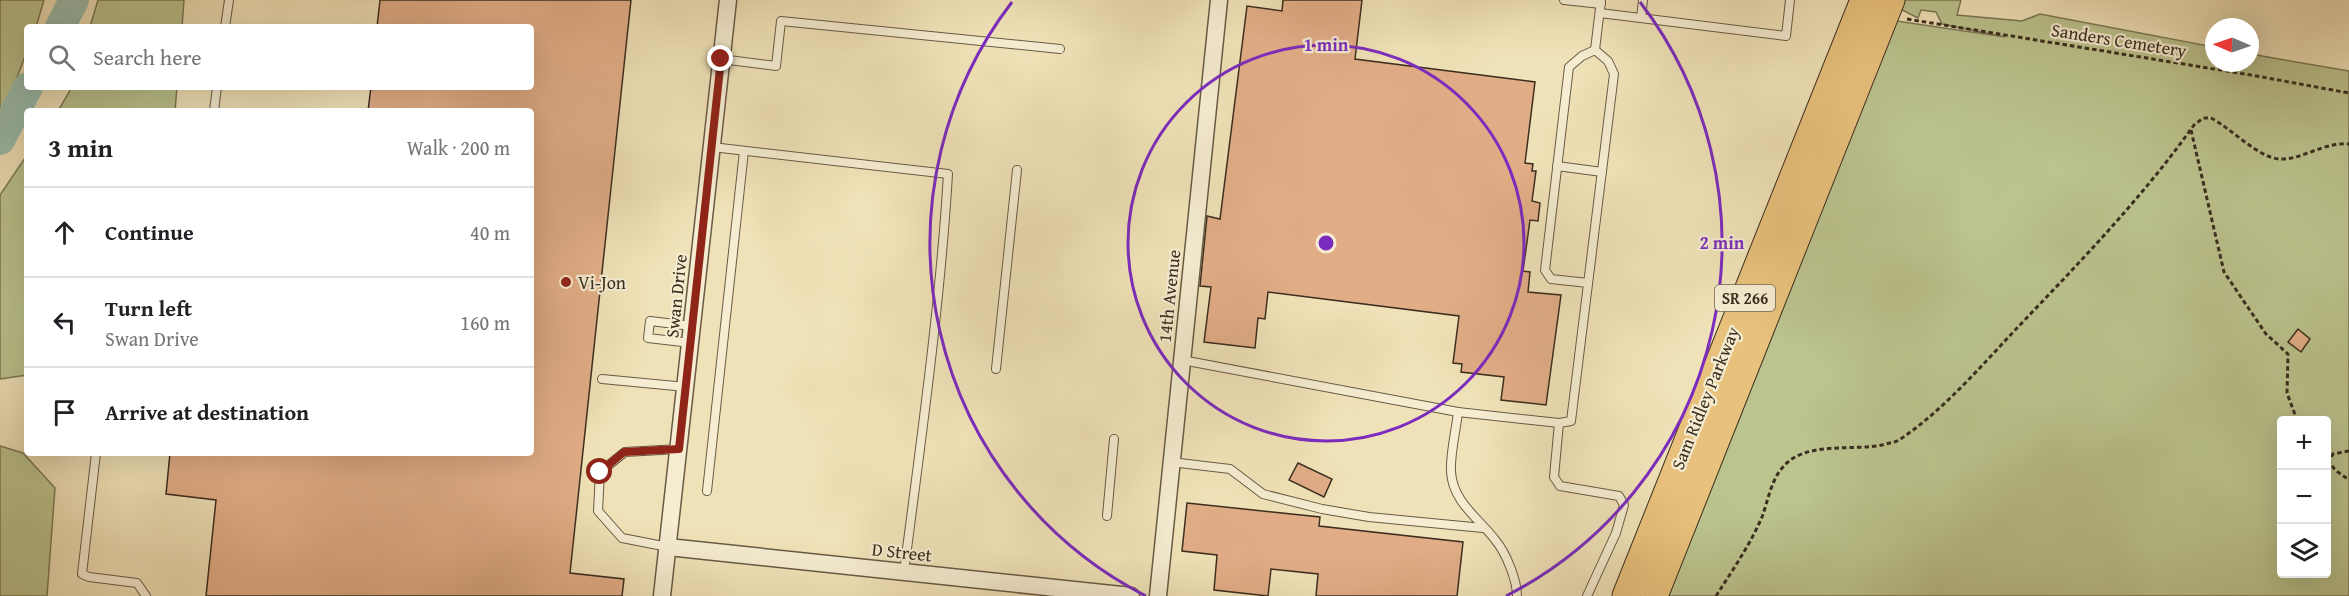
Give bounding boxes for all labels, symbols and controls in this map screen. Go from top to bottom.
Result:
street label: Sanders Cemetery [2049,16,2189,64]
north arrow [2205,18,2259,72]
search box [24,24,534,90]
text: 1 min [1304,31,1349,58]
icon: search [45,41,78,74]
text: Search here [93,41,202,73]
route end [707,45,733,71]
text: 3 min [48,128,113,167]
text: Walk · 200 m [407,133,510,162]
icon: ahead [48,216,81,249]
text: Continue [105,216,194,248]
text: 40 m [470,218,510,247]
text: 2 min [1700,229,1745,256]
centre of rings [1316,233,1336,253]
street label: 14th Avenue [1151,248,1187,344]
street label: Swan Drive [658,253,694,339]
place label: Vi-Jon [578,269,626,296]
marker: Vi-Jon [559,275,573,289]
road number: SR 266 [1715,285,1775,311]
text: Turn left [105,292,192,324]
icon: left [48,306,81,339]
text: 160 m [460,308,510,337]
street label: Sam Ridley Parkway [1664,322,1746,474]
text: Swan Drive [105,324,199,353]
icon: arrive [48,396,81,429]
text: Arrive at destination [105,396,309,428]
map controls [2277,416,2331,578]
button: + [2277,416,2331,470]
route start [586,458,612,484]
button: − [2277,470,2331,524]
button: layers [2277,524,2331,578]
street label: D Street [871,535,934,569]

